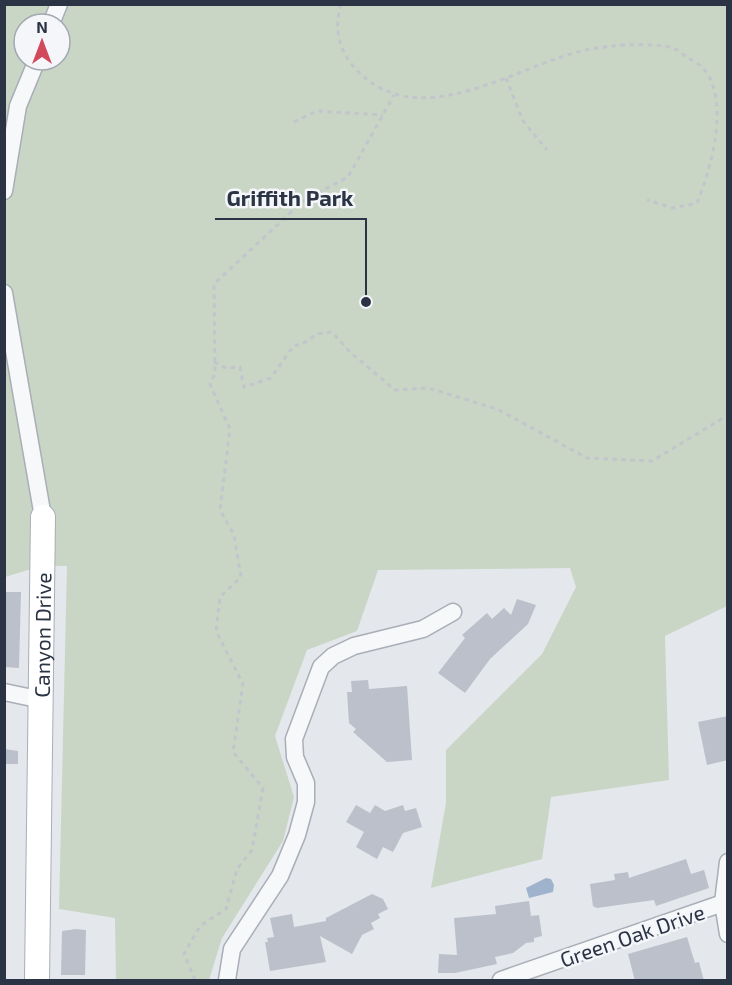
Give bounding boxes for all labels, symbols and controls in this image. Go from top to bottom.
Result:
north arrow [12,12,72,72]
text: N [36,17,48,36]
callout: Griffith Park [215,179,366,219]
text: Griffith Park [227,184,354,210]
street label: Canyon Drive [28,572,55,698]
street label: Green Oak Drive [556,899,708,971]

